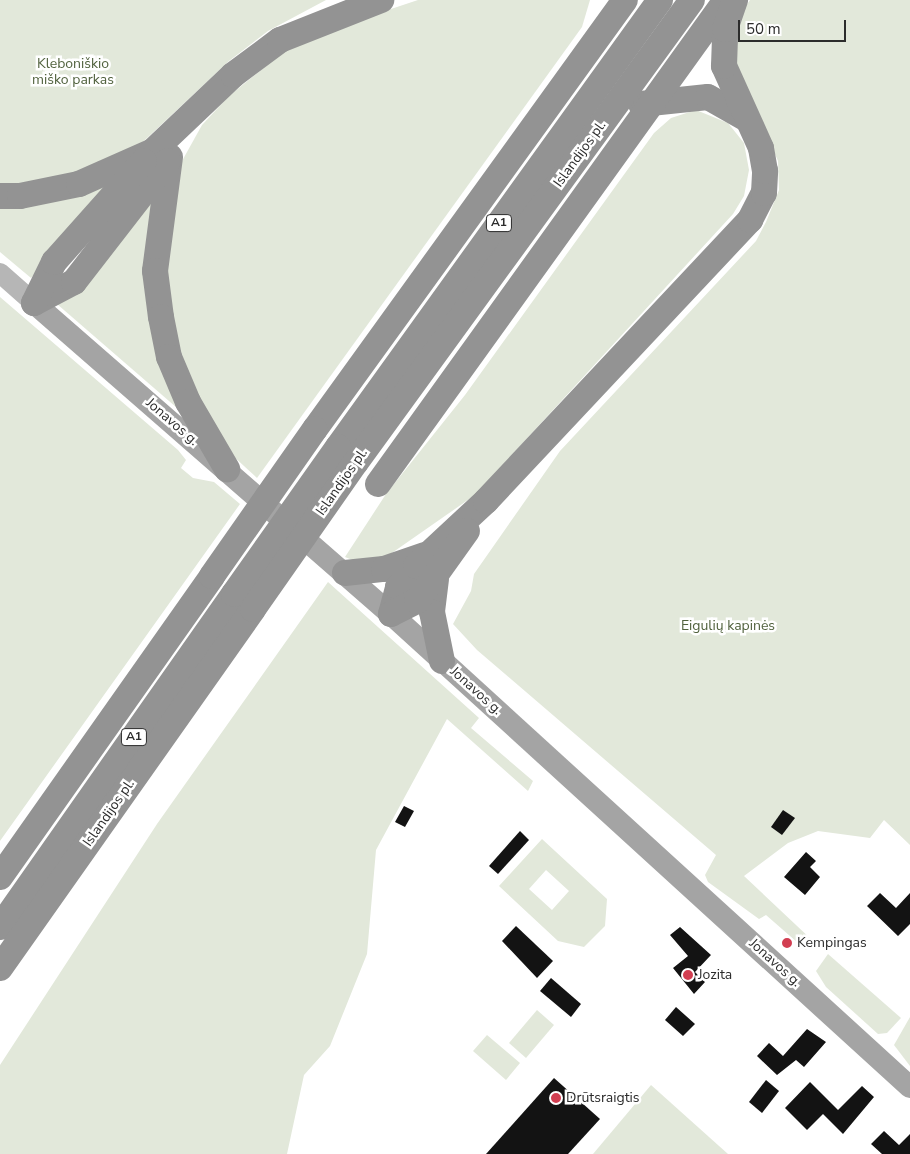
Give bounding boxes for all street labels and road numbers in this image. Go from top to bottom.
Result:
street label: Islandijos pl. [550,117,610,191]
road number: A1 [485,214,513,232]
street label: Jonavos g. [142,395,202,449]
street label: Islandijos pl. [313,445,371,519]
street label: Jonavos g. [447,663,505,719]
road number: A1 [120,728,148,746]
street label: Islandijos pl. [80,776,138,850]
street label: Jonavos g. [746,935,804,991]

